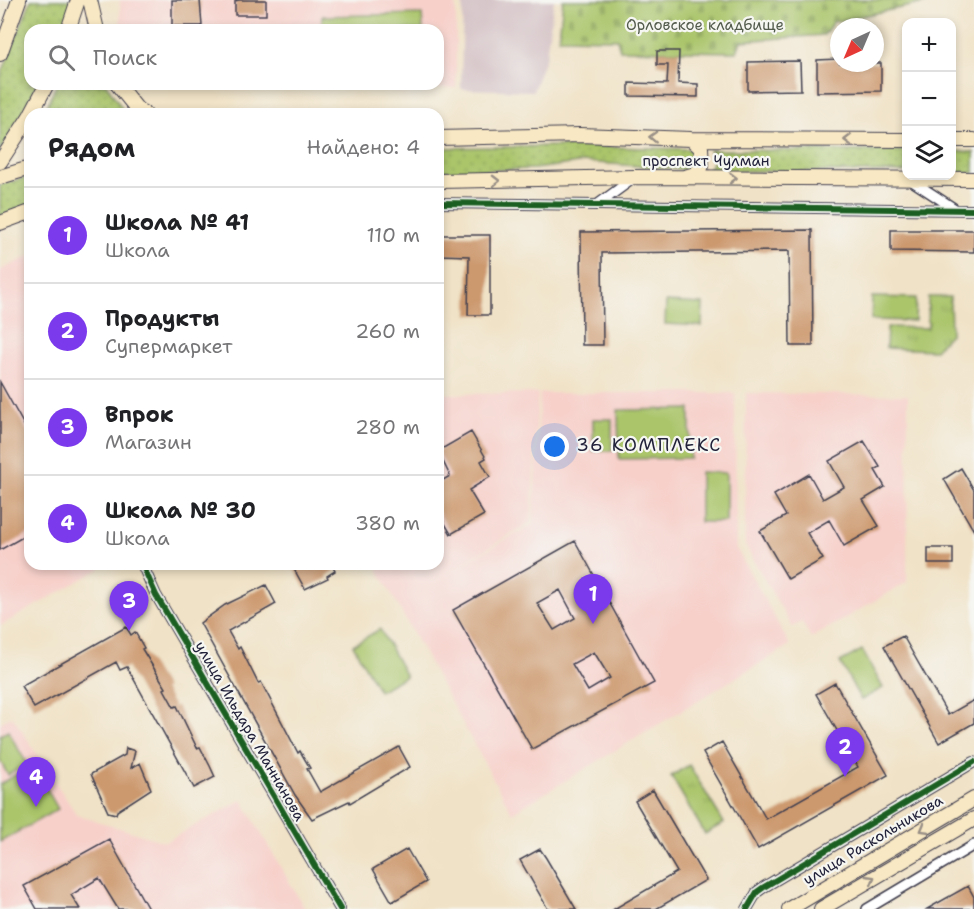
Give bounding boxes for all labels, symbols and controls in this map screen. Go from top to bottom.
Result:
park label: Орловское кладбище [626,15,784,35]
north arrow [830,18,884,72]
map controls [902,18,956,180]
button: + [902,18,956,72]
search box [24,24,444,90]
icon: search [45,41,78,74]
text: Поиск [93,43,157,72]
button: − [902,72,956,126]
button: layers [902,126,956,180]
text: Рядом [48,130,135,165]
one-way arrow [649,131,658,144]
text: Найдено: 4 [307,134,420,160]
one-way arrow [844,134,853,146]
street label: проспект Чулман [642,151,770,171]
one-way arrow [729,172,738,184]
one-way arrow [492,175,501,187]
text: Школа № 41 [105,208,249,237]
text: 1 [63,222,72,248]
text: 110 m [366,222,420,248]
text: Школа [105,237,170,263]
text: Продукты [105,304,219,333]
text: 2 [61,318,75,344]
text: 260 m [355,318,420,344]
text: Супермаркет [105,333,232,359]
text: Впрок [105,400,174,429]
text: 3 [61,414,75,440]
text: 280 m [355,414,420,440]
text: Магазин [105,429,192,455]
your location [540,432,569,461]
district label: 36 КОМПЛЕКС [576,433,722,457]
text: Школа № 30 [105,496,256,525]
text: 4 [61,510,75,536]
text: 380 m [355,510,420,536]
text: Школа [105,525,170,551]
pin: 1 [574,574,612,624]
pin: 3 [110,582,148,631]
street label: улица Ильдара Маннанова [190,638,310,825]
pin: 2 [826,728,864,777]
pin: 4 [16,758,56,807]
street label: улица Раскольникова [799,790,947,890]
one-way arrow [919,821,930,833]
one-way arrow [865,875,875,886]

